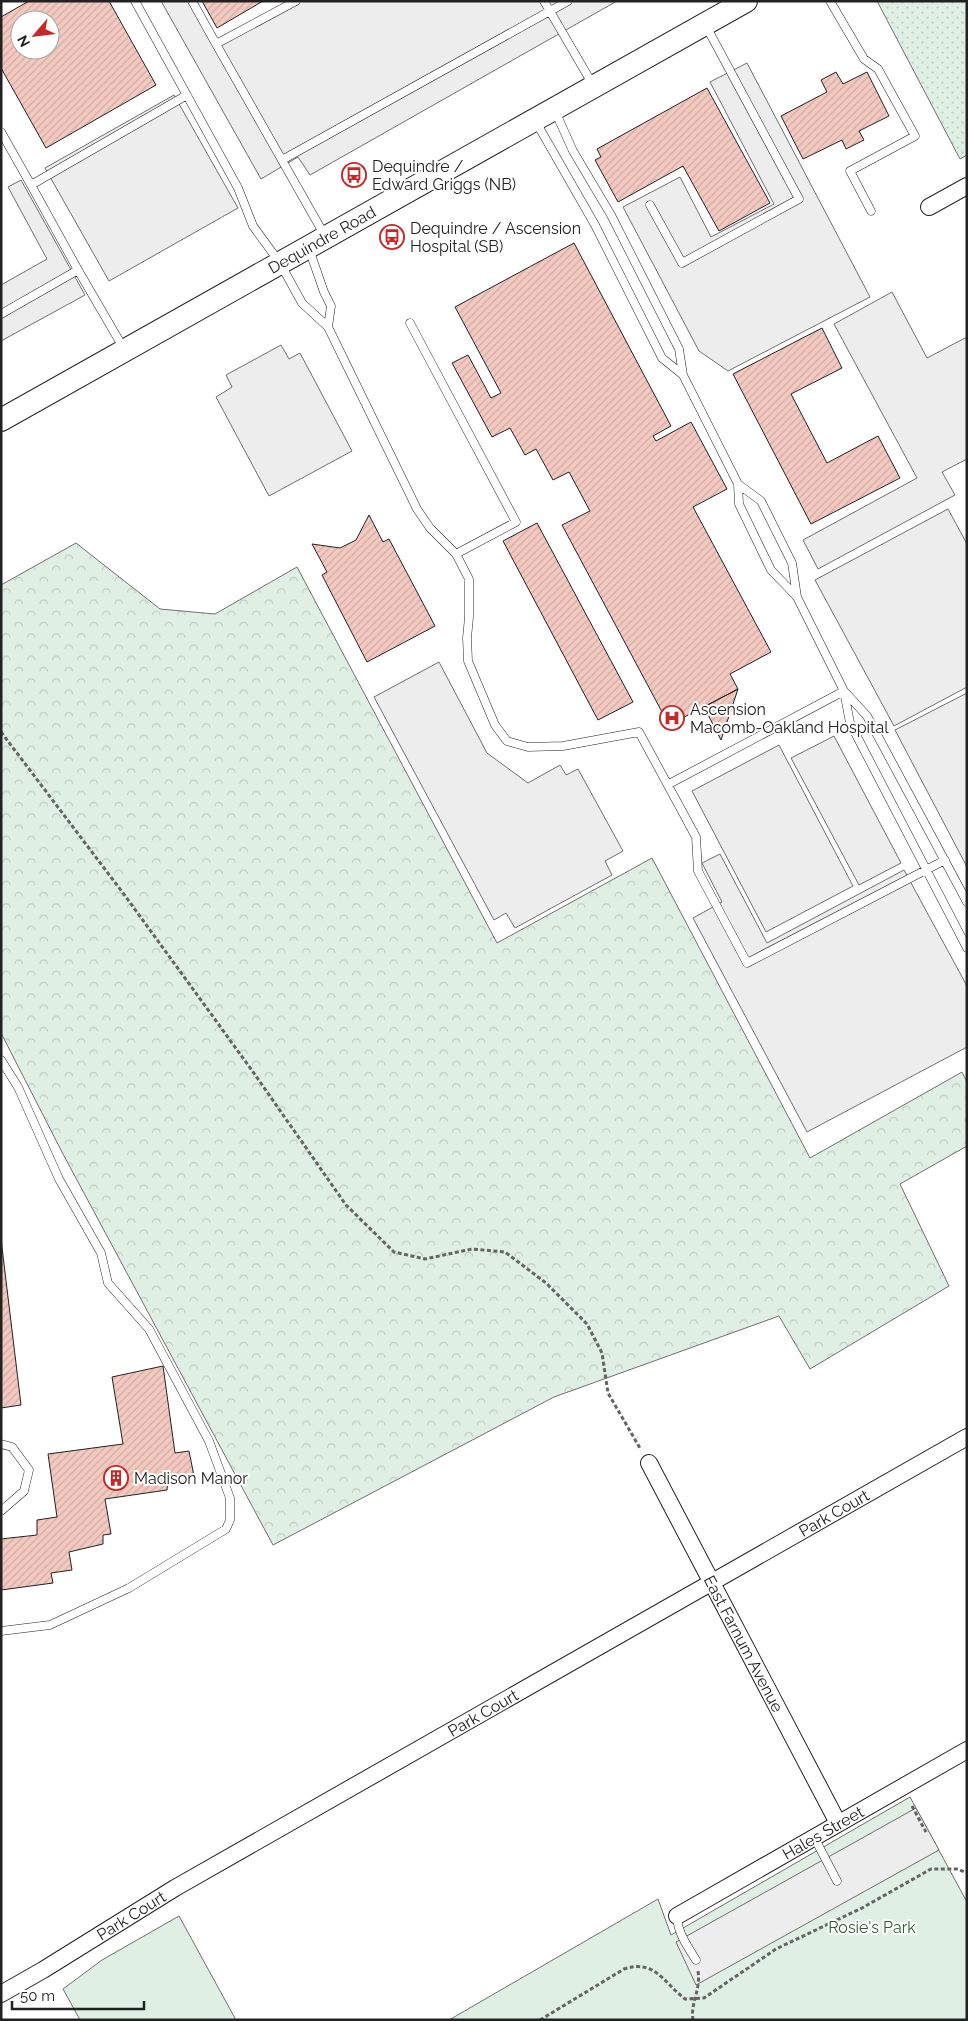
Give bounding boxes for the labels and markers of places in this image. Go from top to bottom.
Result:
place label: Dequindre / Edward Griggs (NB) [372,157,516,194]
bus stop icon: Dequindre / Edward Griggs (NB) [341,162,367,188]
place label: Dequindre / Ascension Hospital (SB) [410,219,581,256]
bus stop icon: Dequindre / Ascension Hospital (SB) [379,224,405,250]
place label: Ascension Macomb-Oakland Hospital [690,700,889,737]
hospital icon: Ascension Macomb-Oakland Hospital [659,705,685,731]
building icon: Madison Manor [103,1465,129,1491]
place label: Madison Manor [134,1469,248,1488]

